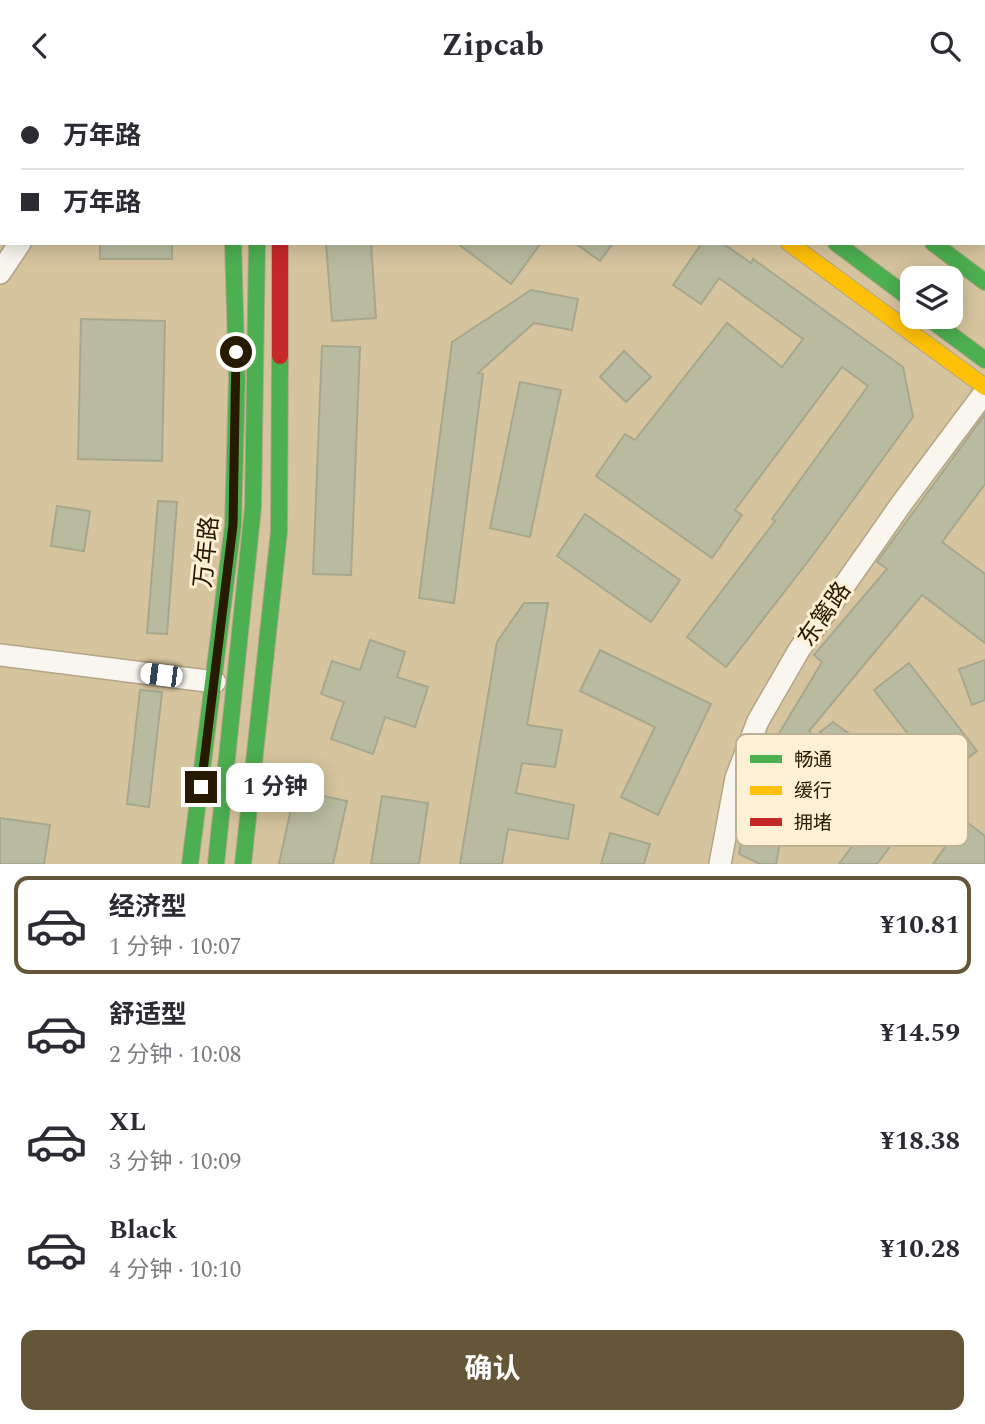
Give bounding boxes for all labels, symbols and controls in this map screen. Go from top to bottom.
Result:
text: Zipcab [441,21,544,70]
icon: back [21,27,59,65]
icon: search [926,27,964,65]
text: 万年路 [63,116,141,156]
text: 万年路 [63,183,141,223]
map controls [900,266,963,329]
button: layers [900,266,963,329]
route start [220,336,252,368]
street label: 万年路 [185,514,229,590]
street label: 东篱路 [789,575,860,654]
car [139,662,184,688]
legend [736,734,968,846]
text: 畅通 [794,746,832,775]
callout: 1 分钟 [226,763,324,811]
text: 1 分钟 [243,770,307,805]
route end [185,771,217,803]
text: 缓行 [794,777,832,806]
text: 拥堵 [794,809,832,838]
text: 经济型 [109,887,187,927]
icon: car [25,894,88,957]
text: ¥10.81 [880,905,960,945]
text: 1 分钟 · 10:07 [109,930,241,965]
text: 舒适型 [109,995,187,1035]
icon: car [25,1002,88,1065]
text: ¥14.59 [880,1013,960,1053]
text: 2 分钟 · 10:08 [109,1038,241,1073]
text: XL [109,1102,146,1142]
icon: car [25,1110,88,1173]
text: ¥18.38 [880,1121,960,1161]
text: 3 分钟 · 10:09 [109,1145,241,1180]
text: Black [109,1210,177,1250]
icon: car [25,1218,88,1281]
text: ¥10.28 [880,1229,960,1269]
text: 4 分钟 · 10:10 [109,1253,241,1288]
button: 确认 [21,1330,964,1410]

